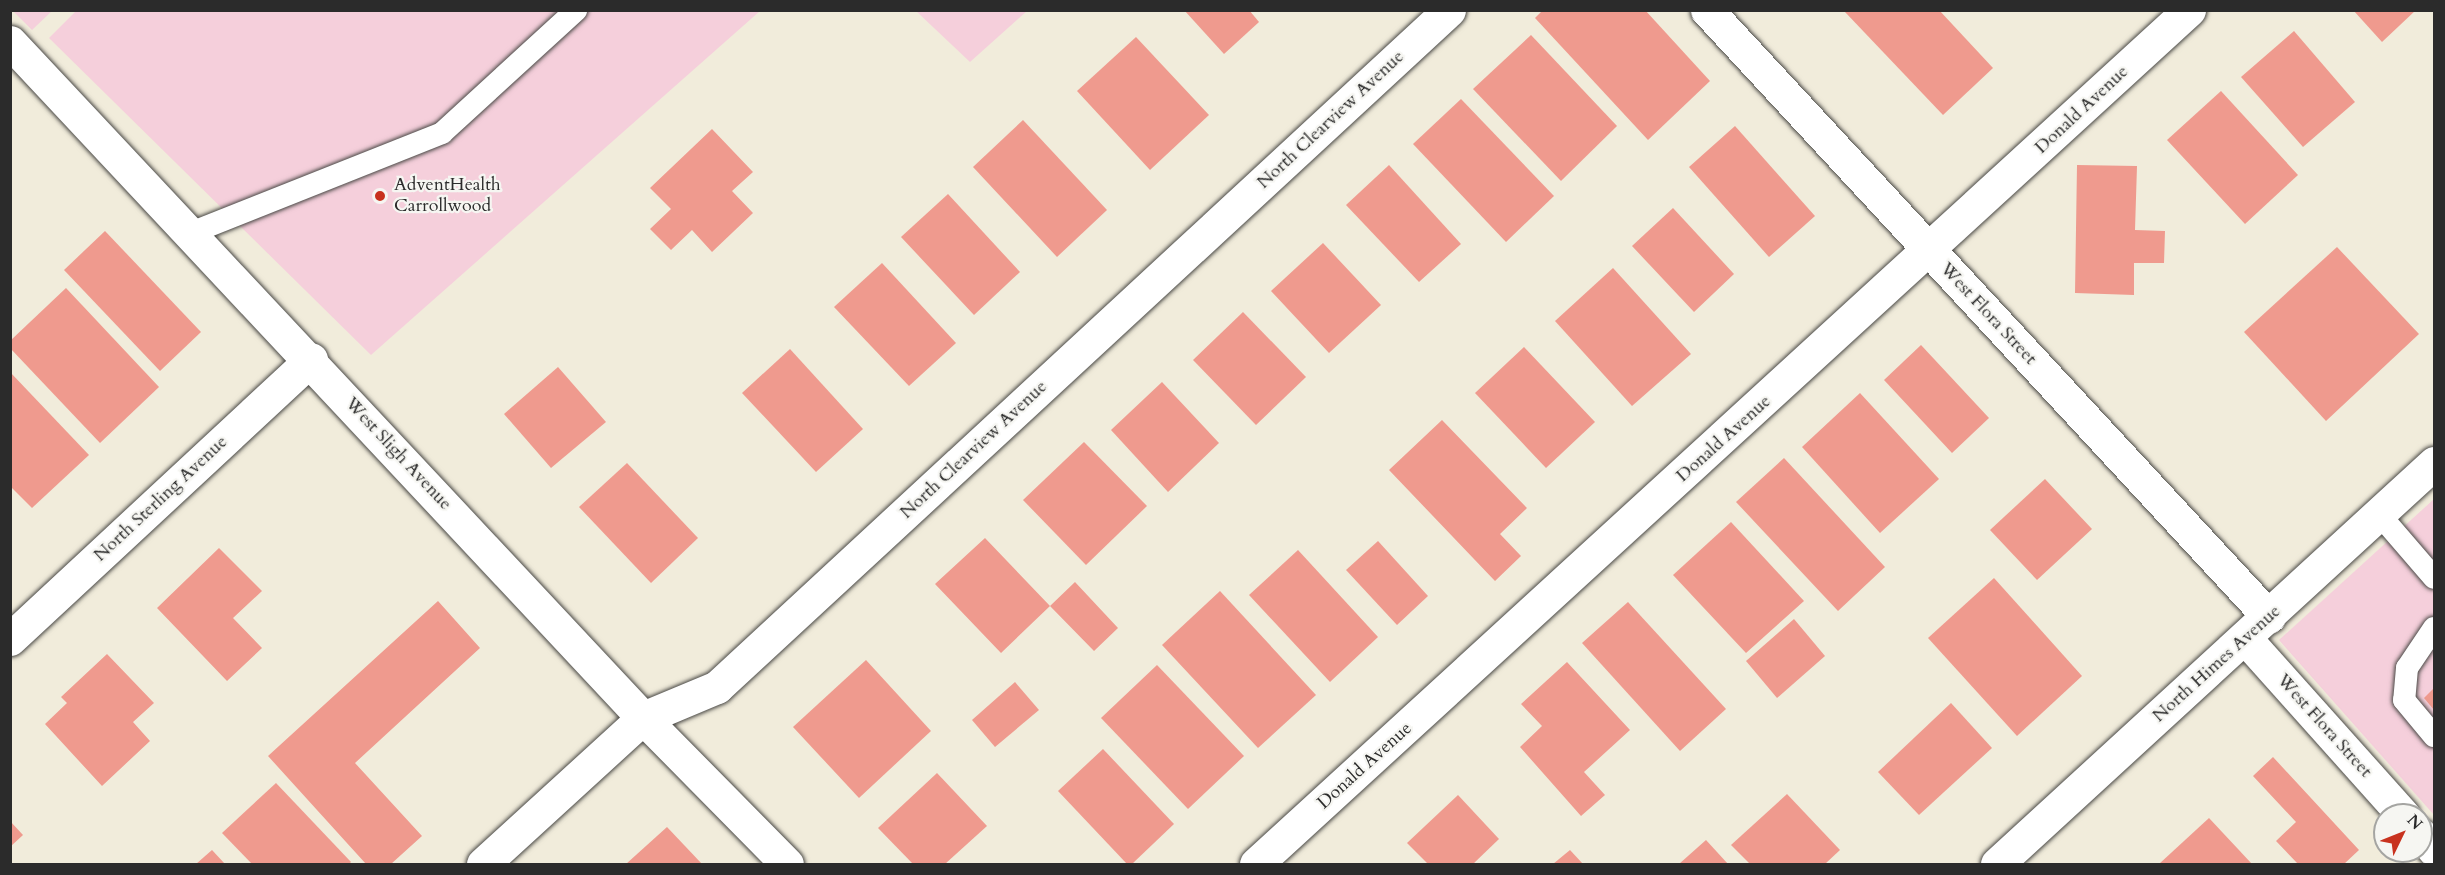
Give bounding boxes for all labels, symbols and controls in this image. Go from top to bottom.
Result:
street label: North Clearview Avenue [1253,46,1409,194]
street label: Donald Avenue [2031,61,2133,159]
place label: AdventHealth Carrollwood [394,175,501,218]
marker: AdventHealth Carrollwood [371,187,389,205]
street label: West Flora Street [1935,258,2041,370]
street label: North Clearview Avenue [896,376,1052,524]
street label: Donald Avenue [1672,391,1776,487]
street label: West Sligh Avenue [340,393,456,515]
street label: North Sterling Avenue [90,432,232,566]
street label: North Himes Avenue [2149,601,2285,727]
street label: West Flora Street [2272,670,2376,782]
street label: Donald Avenue [1313,718,1417,814]
north arrow [2373,803,2433,863]
text: N [2402,810,2427,835]

